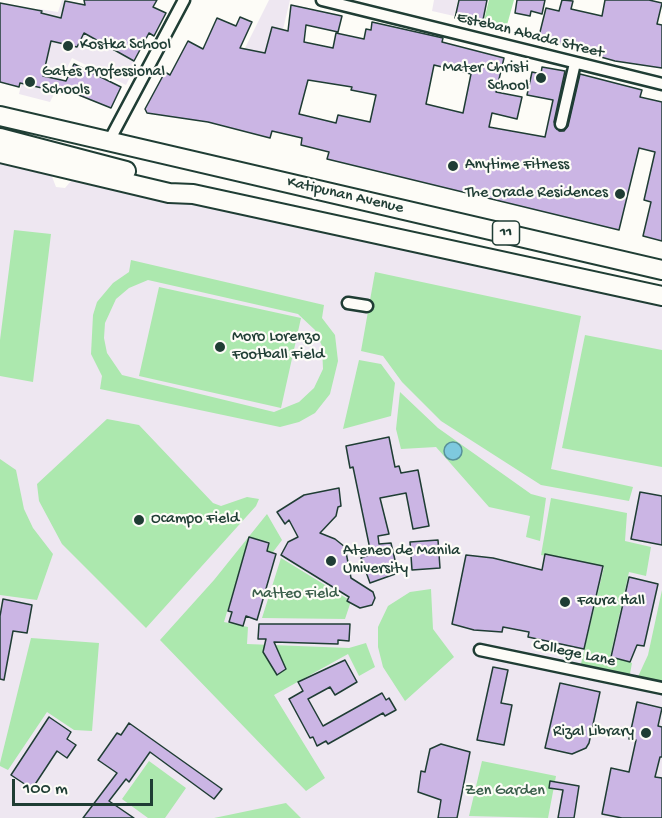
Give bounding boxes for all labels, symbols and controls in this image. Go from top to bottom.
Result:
street label: Esteban Abada Street [454,8,606,64]
place label: Kostka School [80,36,171,56]
marker: Kostka School [61,39,75,53]
place label: Mater Christi School [442,59,529,97]
place label: Gates Professional Schools [42,63,165,101]
marker: Mater Christi School [534,71,548,85]
marker: Gates Professional Schools [23,75,37,89]
place label: Anytime Fitness [465,156,569,176]
marker: Anytime Fitness [446,159,460,173]
street label: Katipunan Avenue [285,173,405,219]
place label: The Oracle Residences [465,184,608,204]
marker: The Oracle Residences [613,187,627,201]
road number: 11 [492,221,520,245]
place label: Moro Lorenzo Football Field [232,328,324,366]
marker: Moro Lorenzo Football Field [213,340,227,354]
place label: Ocampo Field [151,510,239,530]
marker: Ocampo Field [132,513,146,527]
place label: Ateneo de Manila University [343,542,460,580]
marker: Ateneo de Manila University [324,554,338,568]
park label: Matteo Field [252,585,338,605]
place label: Faura Hall [577,592,645,612]
marker: Faura Hall [558,595,572,609]
street label: College Lane [531,636,617,672]
place label: Rizal Library [553,723,634,743]
marker: Rizal Library [639,726,653,740]
scale bar [15,767,156,805]
text: 100 m [23,779,68,800]
park label: Zen Garden [465,782,545,802]

